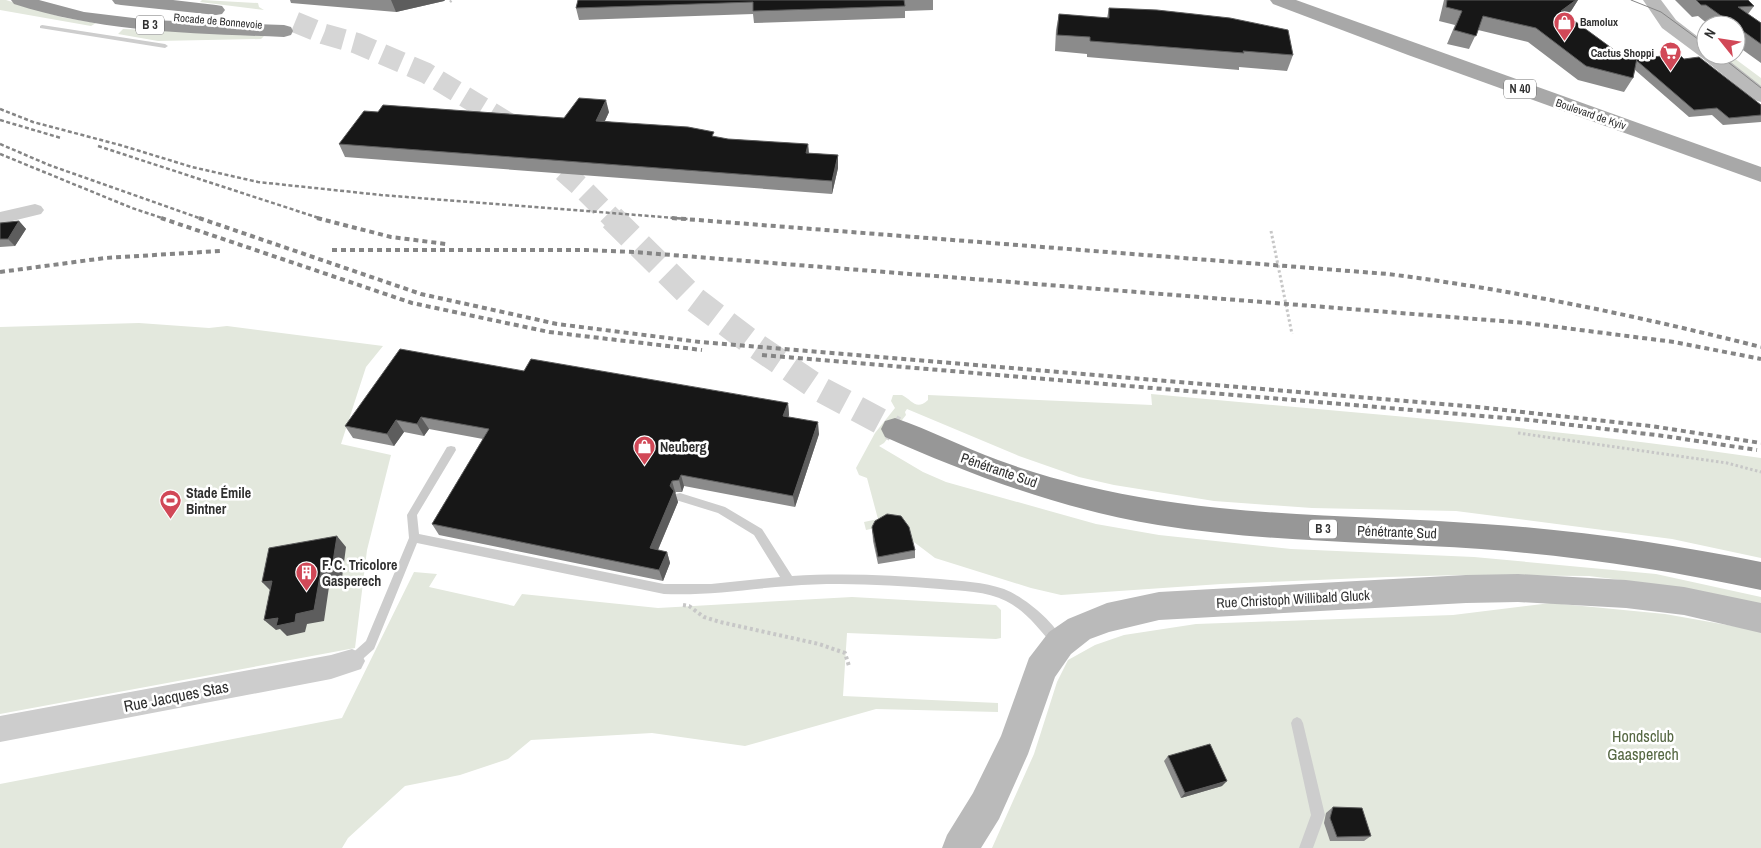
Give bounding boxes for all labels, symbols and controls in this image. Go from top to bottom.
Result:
street label: Rocade de Bonnevoie [173,10,263,32]
shop icon: Bamolux [1552,10,1576,41]
place label: Bamolux [1580,15,1618,29]
north arrow [1696,15,1746,65]
road number: B 3 [136,16,164,34]
text: N [1700,25,1720,42]
supermarket icon: Cactus Shoppi [1658,41,1682,72]
place label: Cactus Shoppi [1591,46,1654,60]
road number: N 40 [1504,80,1536,98]
street label: Boulevard de Kyiv [1554,95,1628,133]
shop icon: Neuberg [632,435,656,466]
place label: Neuberg [660,438,707,456]
street label: Pénétrante Sud [958,449,1040,491]
place label: Stade Émile Bintner [186,484,251,518]
sports icon: Stade Émile Bintner [158,489,182,520]
road number: B 3 [1309,520,1337,538]
street label: Pénétrante Sud [1357,522,1437,542]
place label: F. C. Tricolore Gasperech [322,556,397,590]
building icon: F. C. Tricolore Gasperech [294,561,318,592]
street label: Rue Christoph Willibald Gluck [1216,586,1371,612]
street label: Rue Jacques Stas [122,675,230,717]
park label: Hondsclub Gaasperech [1607,725,1679,765]

